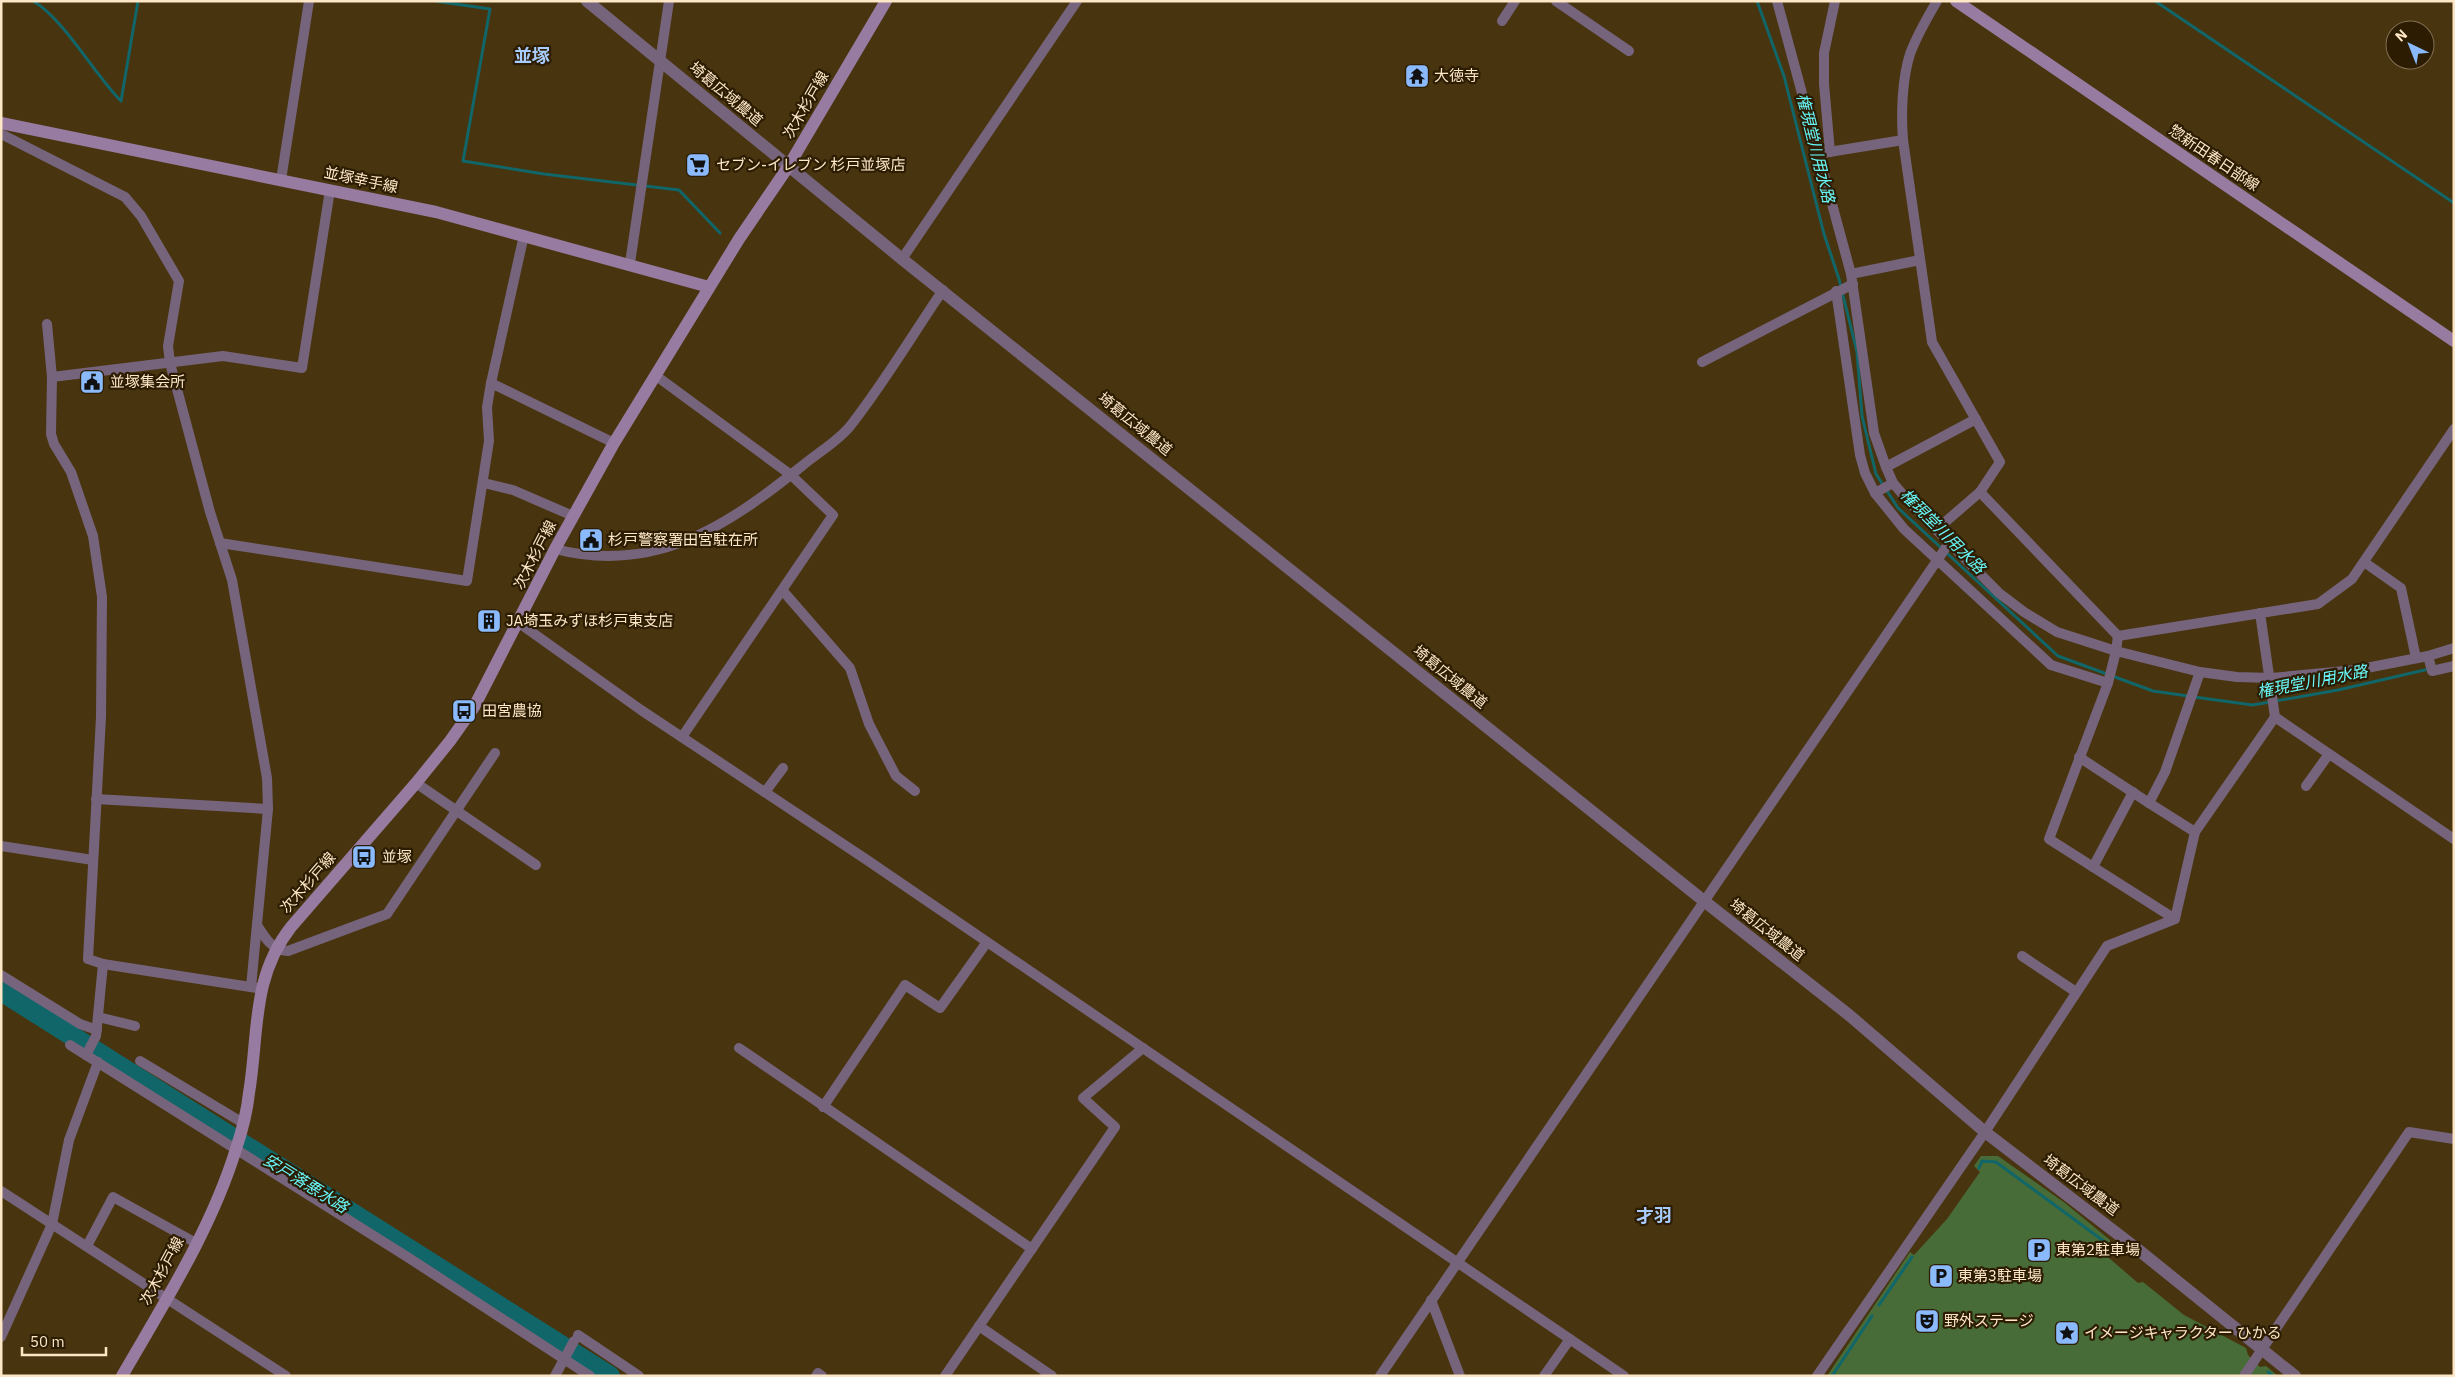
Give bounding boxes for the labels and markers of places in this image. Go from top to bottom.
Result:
temple icon: 大徳寺 [1404,63,1430,89]
place label: 大徳寺 [1434,66,1479,85]
supermarket icon: セブン-イレブン 杉戸並塚店 [685,152,711,178]
place label: セブン-イレブン 杉戸並塚店 [716,155,906,174]
public building icon: 並塚集会所 [79,369,105,395]
place label: 並塚集会所 [110,372,185,391]
public building icon: 杉戸警察署田宮駐在所 [578,527,604,553]
place label: 杉戸警察署田宮駐在所 [608,530,758,549]
building icon: JA埼玉みずほ杉戸東支店 [476,608,502,634]
place label: JA埼玉みずほ杉戸東支店 [506,611,673,630]
bus stop icon: 田宮農協 [451,698,477,724]
place label: 田宮農協 [482,701,542,720]
bus stop icon: 並塚 [351,844,377,870]
place label: 並塚 [382,847,412,866]
parking icon: 東第2駐車場 [2026,1237,2052,1263]
place label: 東第2駐車場 [2056,1240,2140,1259]
parking icon: 東第3駐車場 [1928,1263,1954,1289]
place label: 東第3駐車場 [1958,1266,2042,1285]
theatre icon: 野外ステージ [1914,1308,1940,1334]
place label: 野外ステージ [1944,1311,2034,1330]
place icon: イメージキャラクター ひかる [2054,1320,2080,1346]
place label: イメージキャラクター ひかる [2084,1323,2282,1342]

